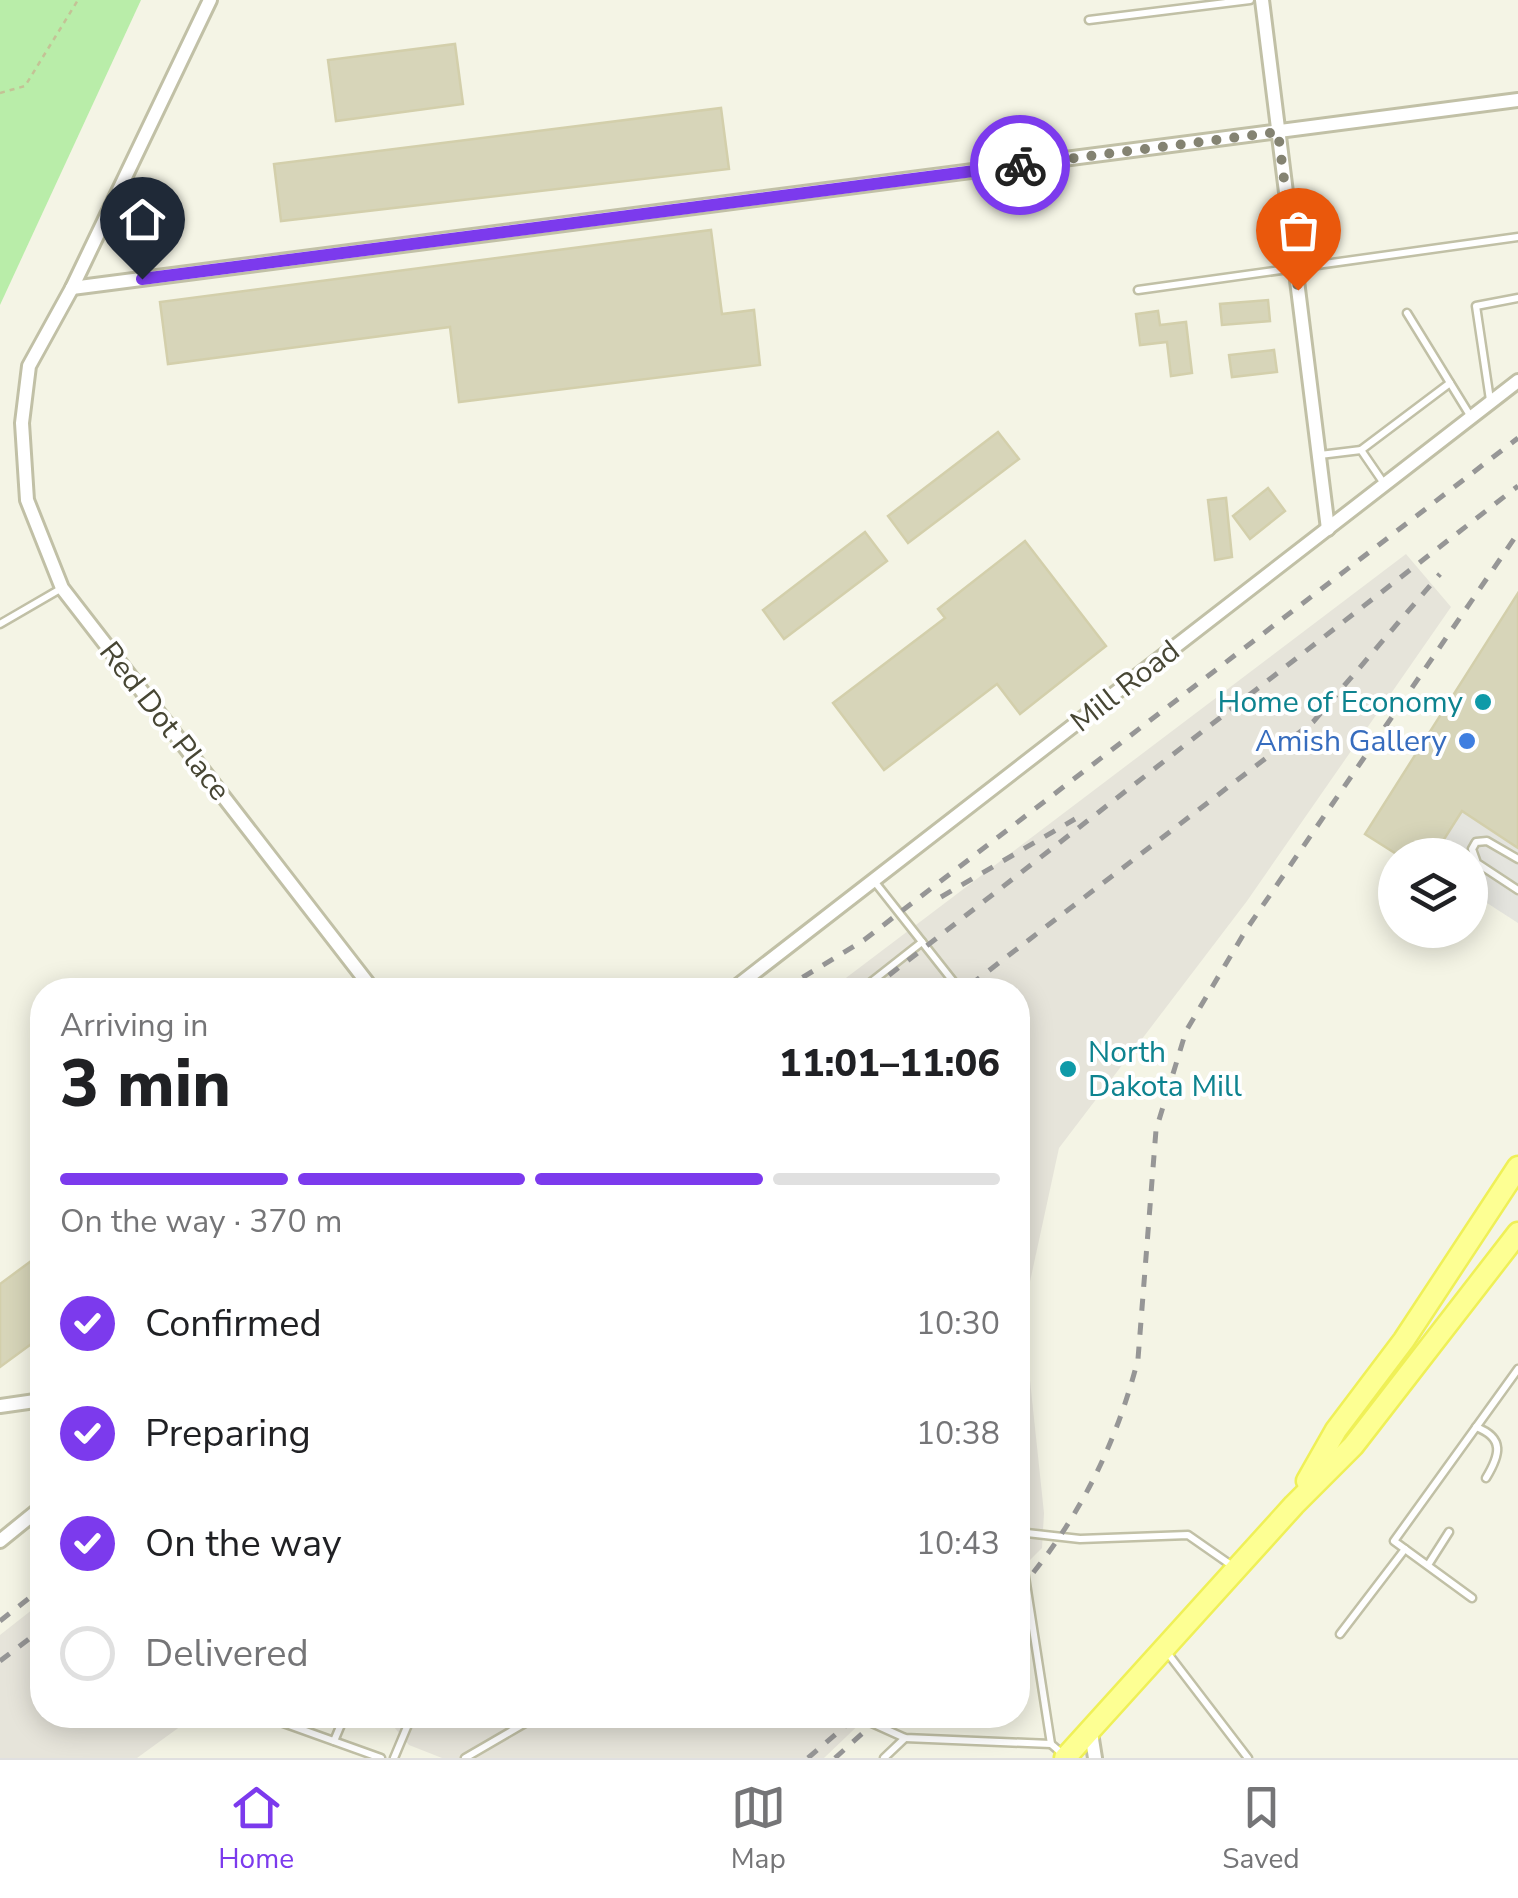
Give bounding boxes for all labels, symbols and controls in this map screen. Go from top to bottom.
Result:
courier [970,115,1070,215]
icon: bike [993,138,1048,193]
pin [100,177,185,280]
pin [1256,188,1341,291]
icon: home [115,192,170,247]
icon: bag [1271,203,1326,258]
street label: Mill Road [1062,631,1188,742]
street label: Red Dot Place [90,633,240,809]
place label: Home of Economy [1218,682,1464,723]
marker: Home of Economy [1472,691,1494,713]
place label: Amish Gallery [1255,721,1448,762]
marker: Amish Gallery [1456,730,1478,752]
map controls [1378,838,1488,948]
button: layers [1378,838,1488,948]
text: Arriving in [60,1004,208,1047]
place label: North Dakota Mill [1088,1032,1242,1107]
text: 11:01–11:06 [779,1038,1000,1089]
text: 3 min [60,1040,231,1129]
marker: North Dakota Mill [1057,1058,1079,1080]
text: On the way · 370 m [60,1200,342,1243]
icon: check [60,1296,115,1351]
text: Confirmed [145,1298,322,1349]
text: 10:30 [916,1302,1000,1345]
icon: check [60,1406,115,1461]
text: Preparing [145,1408,311,1459]
text: 10:38 [916,1412,1000,1455]
icon: check [60,1516,115,1571]
text: On the way [145,1518,341,1569]
text: 10:43 [916,1522,1000,1565]
text: Delivered [145,1628,309,1679]
tab: Home [218,1780,294,1878]
tab: Map [731,1780,786,1878]
tab: Saved [1222,1780,1300,1878]

